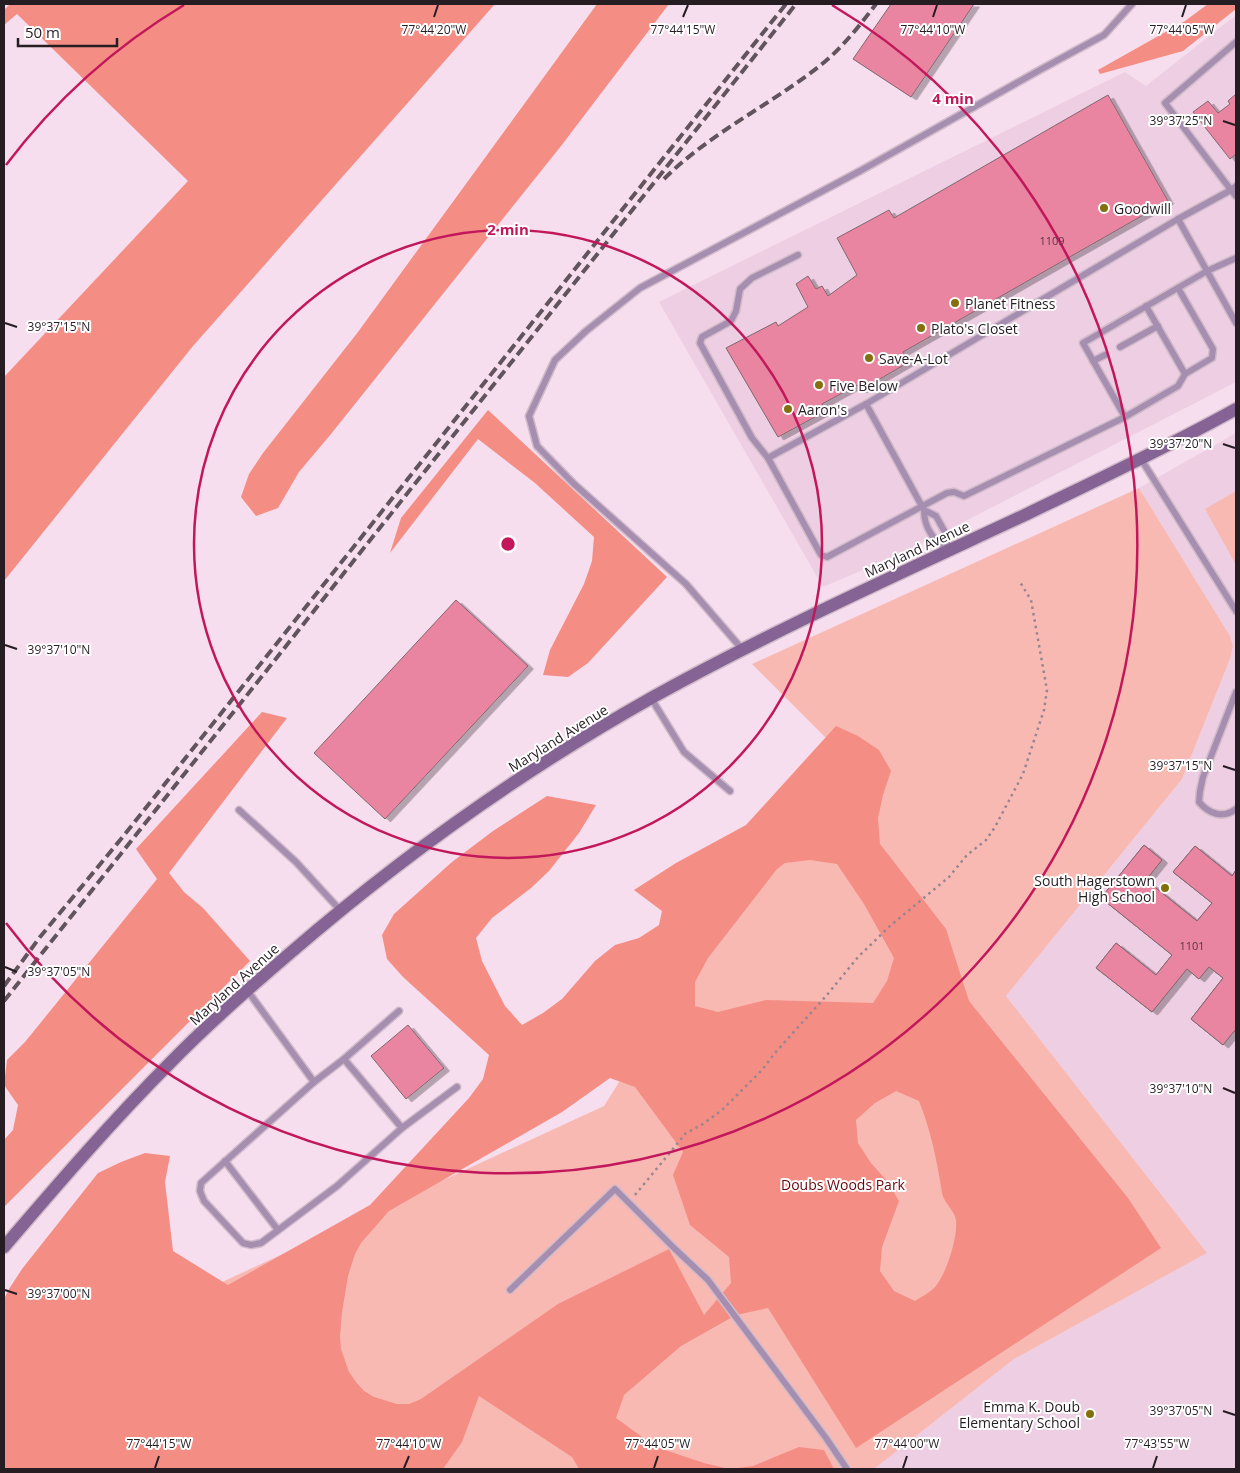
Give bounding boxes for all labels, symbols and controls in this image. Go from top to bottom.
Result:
scale bar [18,15,116,47]
text: 77°44'20"W [402,21,466,38]
text: 77°44'15"W [651,21,715,38]
text: 77°44'10"W [901,21,965,38]
text: 77°44'05"W [1150,21,1214,38]
text: 50 m [25,22,60,42]
text: 4 min [932,88,974,108]
text: 39°37'25"N [1150,112,1212,129]
place label: Goodwill [1114,199,1171,218]
marker: Goodwill [1098,202,1110,214]
text: 2 min [487,219,529,239]
house number: 1109 [1039,233,1065,248]
place label: Planet Fitness [965,294,1056,313]
marker: Planet Fitness [949,297,961,309]
text: 39°37'15"N [28,318,90,335]
place label: Plato's Closet [931,319,1018,338]
marker: Plato's Closet [915,322,927,334]
place label: Save-A-Lot [879,349,948,368]
marker: Save-A-Lot [863,352,875,364]
place label: Five Below [829,376,898,395]
marker: Five Below [813,379,825,391]
place label: Aaron's [798,400,847,419]
marker: Aaron's [782,403,794,415]
text: 39°37'20"N [1150,435,1212,452]
street label: Maryland Avenue [861,516,973,582]
centre of rings [499,535,517,553]
text: 39°37'10"N [28,641,90,658]
street label: Maryland Avenue [505,700,611,776]
text: 39°37'15"N [1150,757,1212,774]
place label: South Hagerstown High School [1034,871,1155,906]
marker: South Hagerstown High School [1159,882,1171,894]
house number: 1101 [1179,938,1205,953]
street label: Maryland Avenue [185,939,283,1029]
text: 39°37'05"N [28,963,90,980]
text: 39°37'10"N [1150,1080,1212,1097]
park label: Doubs Woods Park [781,1175,906,1194]
text: 39°37'00"N [28,1285,90,1302]
place label: Emma K. Doub Elementary School [959,1397,1080,1432]
text: 39°37'05"N [1150,1402,1212,1419]
marker: Emma K. Doub Elementary School [1084,1408,1096,1420]
text: 77°44'15"W [127,1435,191,1452]
text: 77°44'10"W [377,1435,441,1452]
text: 77°44'05"W [626,1435,690,1452]
text: 77°44'00"W [875,1435,939,1452]
text: 77°43'55"W [1125,1435,1189,1452]

